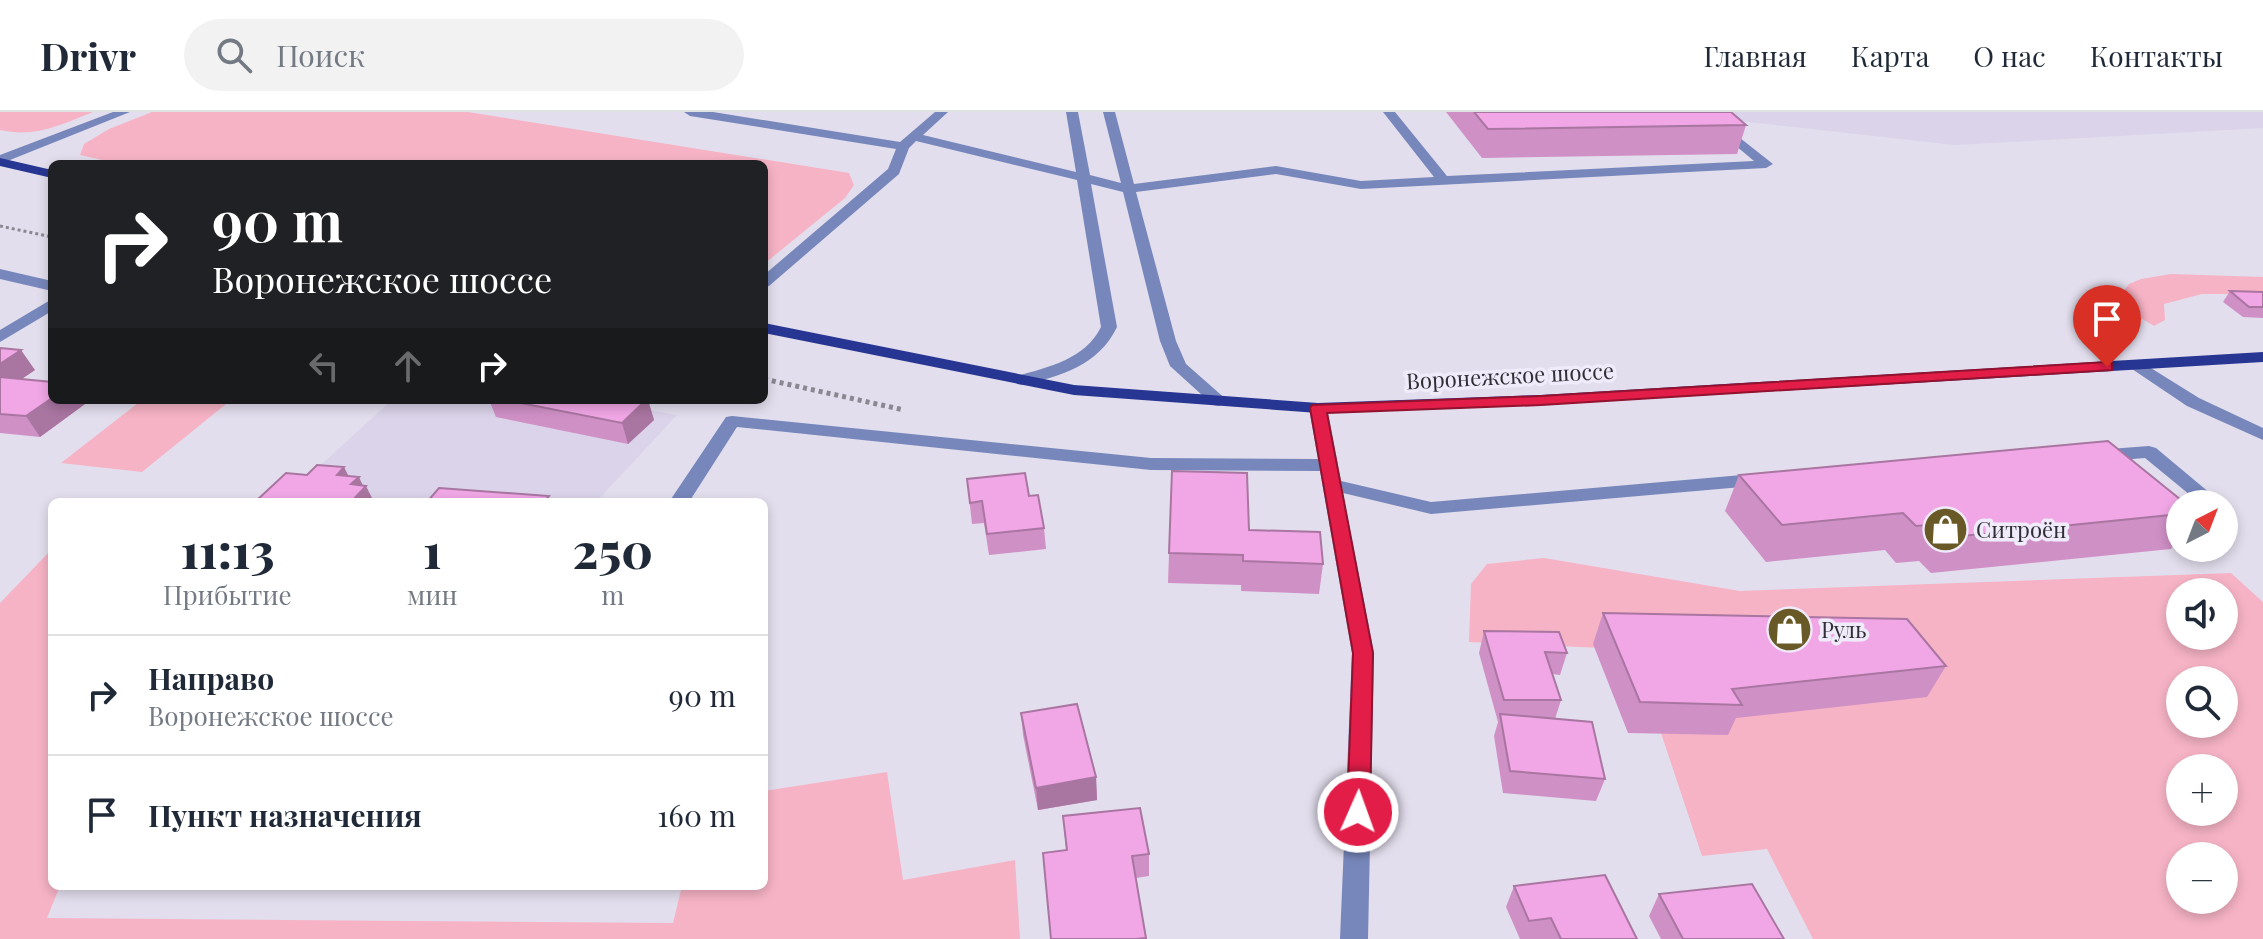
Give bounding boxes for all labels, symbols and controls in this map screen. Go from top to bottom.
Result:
search box [184,19,744,91]
text: Drivr [40,30,136,81]
icon: search [212,33,256,77]
text: Поиск [276,35,365,75]
text: Главная [1704,37,1807,74]
text: Карта [1851,37,1929,74]
text: О нас [1973,37,2046,74]
text: Контакты [2090,37,2223,74]
text: 90 m [212,182,343,257]
icon: right [80,192,184,296]
text: Воронежское шоссе [212,254,552,302]
pin [2073,285,2141,367]
icon: arrive [2085,297,2129,341]
icon: left [302,344,346,388]
icon: ahead [386,344,430,388]
icon: right [470,344,514,388]
street label: Воронежское шоссе [1405,355,1615,395]
north arrow [2166,490,2238,562]
map controls [2166,490,2238,914]
shop icon: Ситроён [1921,506,1969,554]
place label: Ситроён [1976,514,2067,544]
text: 11:13 [180,517,274,581]
text: 1 [423,517,442,581]
text: 250 [573,517,653,581]
text: Прибытие [163,577,292,612]
text: мин [407,577,458,612]
text: m [601,577,624,612]
button: sound [2166,578,2238,650]
shop icon: Руль [1766,606,1814,654]
place label: Руль [1821,614,1866,644]
text: Направо [148,658,274,698]
button: search [2166,666,2238,738]
icon: right [80,673,124,717]
text: 90 m [669,675,736,715]
text: Воронежское шоссе [148,698,394,733]
button: + [2166,754,2238,826]
position arrow [1316,770,1400,854]
icon: arrive [80,793,124,837]
text: Пункт назначения [148,795,422,835]
text: 160 m [657,795,736,835]
button: − [2166,842,2238,914]

